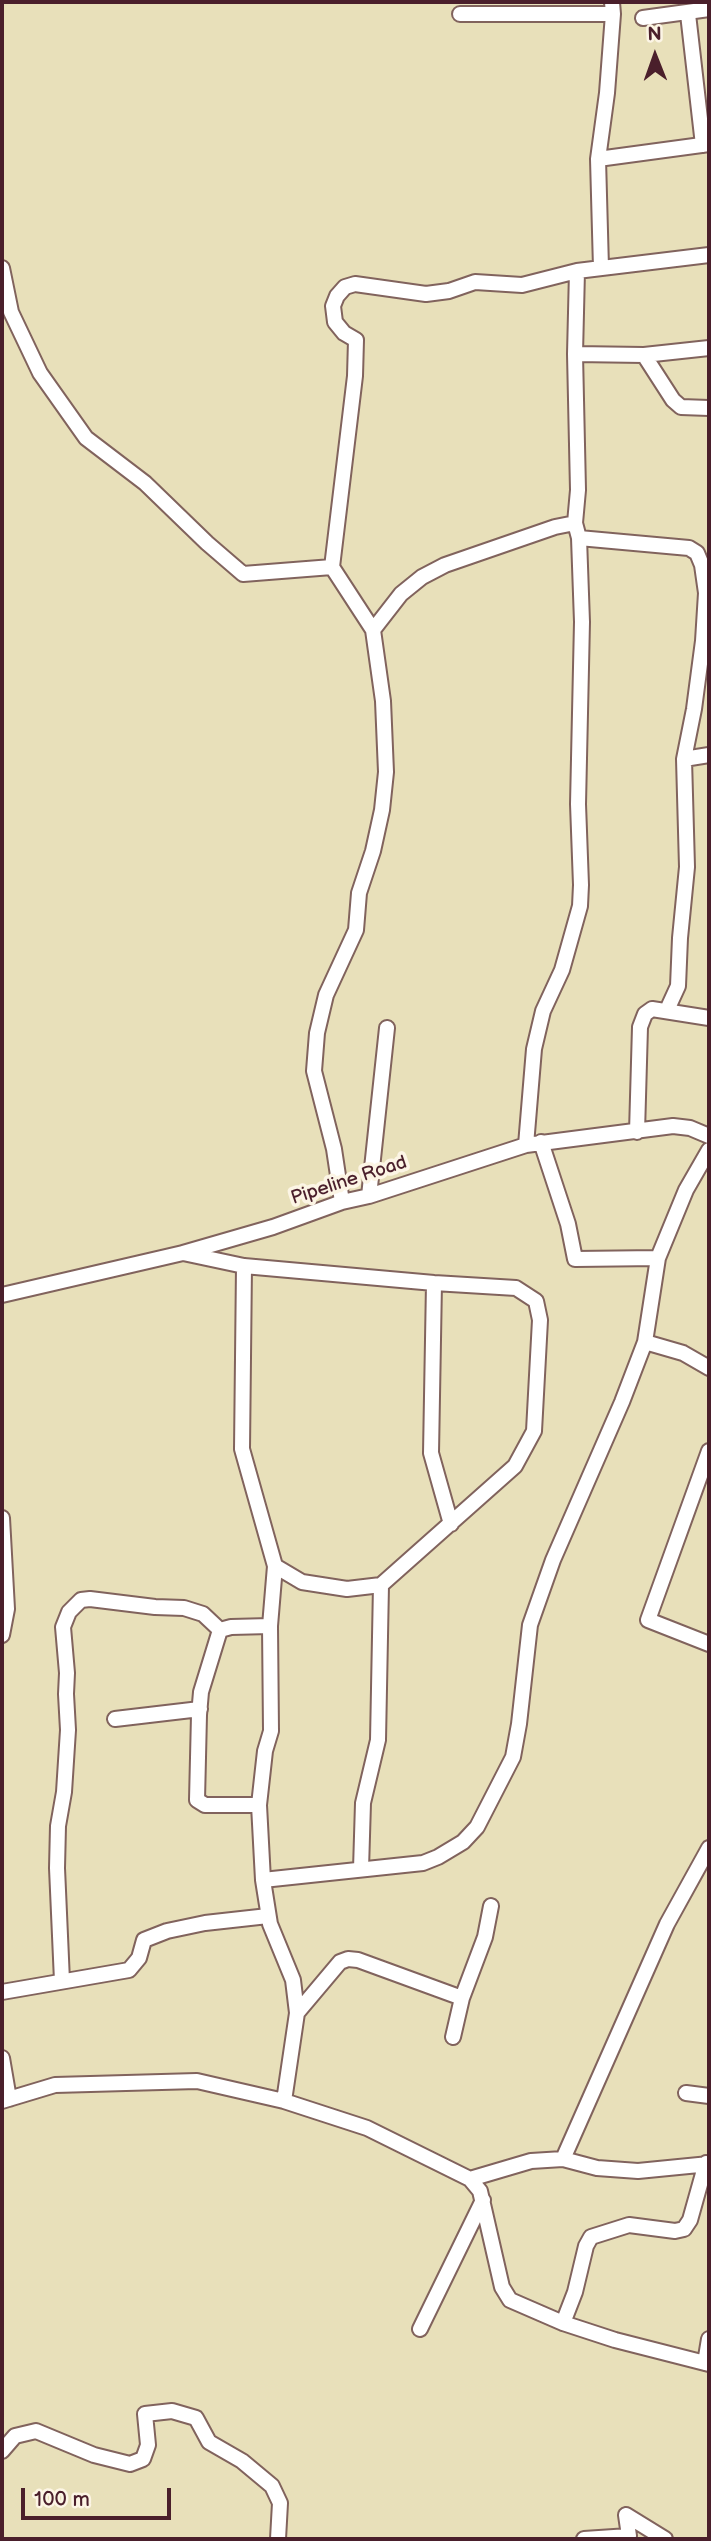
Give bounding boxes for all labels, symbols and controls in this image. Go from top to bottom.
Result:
north arrow [620,21,690,91]
text: N [647,23,662,46]
street label: Pipeline Road [288,1152,410,1210]
scale bar [24,2474,175,2518]
text: 100 m [34,2487,90,2512]

